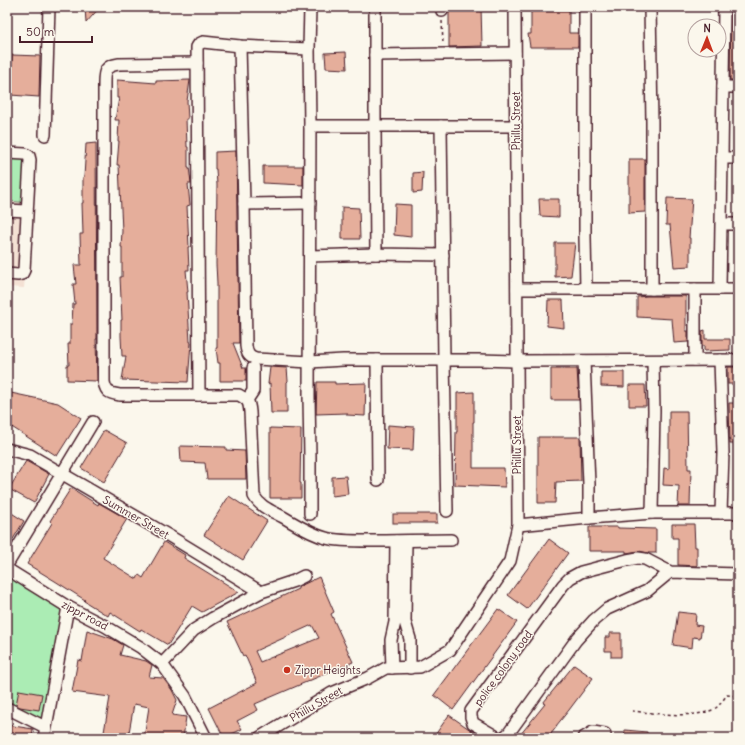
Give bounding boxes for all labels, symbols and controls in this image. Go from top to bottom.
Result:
scale bar [20,18,92,44]
north arrow [687,18,727,58]
text: N [703,21,711,35]
text: 50 m [26,24,55,39]
street label: Phillu Street [509,91,523,150]
street label: Phillu Street [510,415,524,474]
street label: Summer Street [100,492,172,542]
street label: zippr road [59,597,111,633]
street label: police colony road [471,627,535,709]
place label: Zippr Heights [295,663,361,677]
marker: Zippr Heights [282,665,292,675]
street label: Phillu Street [287,683,345,725]

